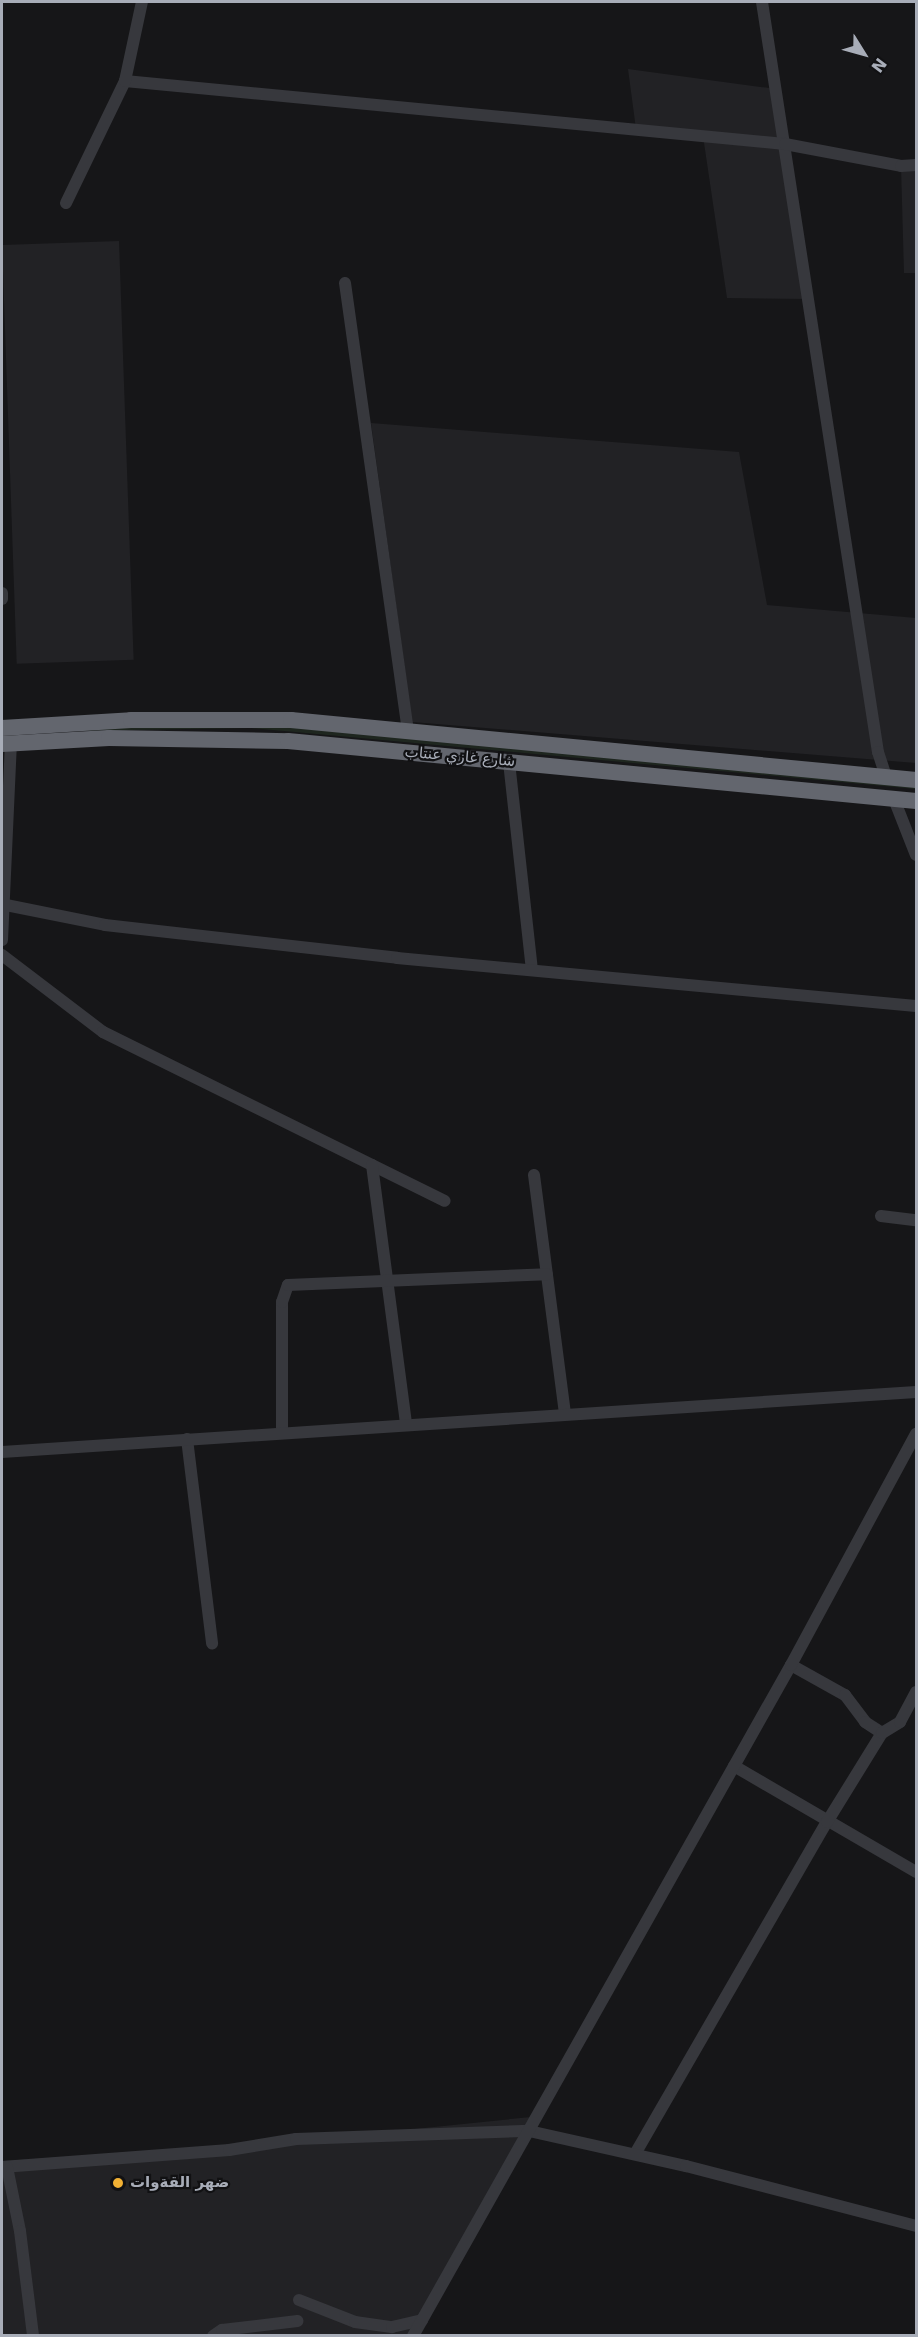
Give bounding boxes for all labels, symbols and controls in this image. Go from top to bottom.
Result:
north arrow [834,24,894,84]
text: N [867,54,890,76]
street label: شارع غازي عنتاب [404,743,516,771]
place label: ضهر القةوات [130,2174,229,2192]
marker: ضهر القةوات [111,2176,125,2190]

